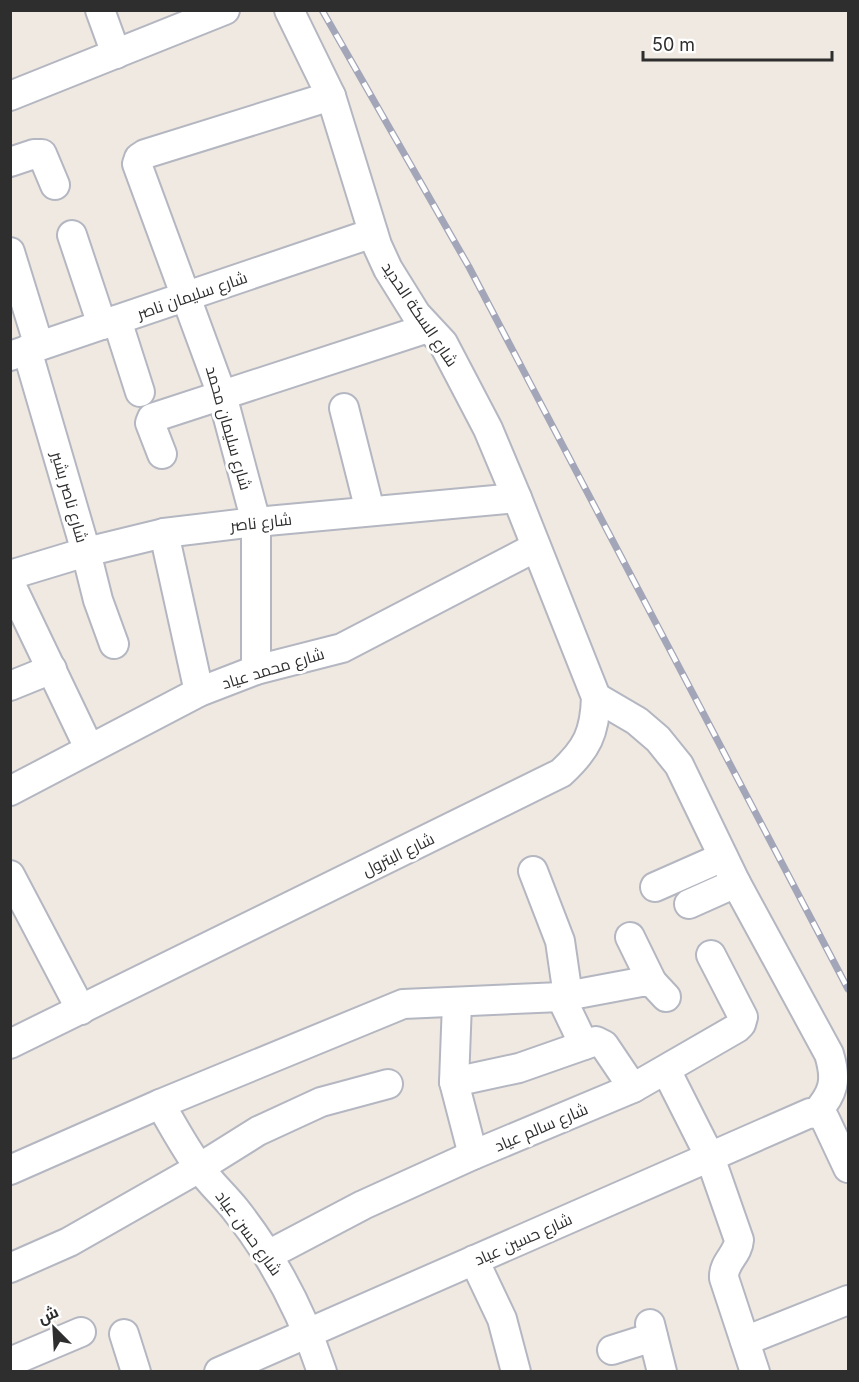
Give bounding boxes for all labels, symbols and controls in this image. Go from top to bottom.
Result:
scale bar [643,24,832,62]
text: 50 m [652,34,695,55]
street label: شارع السكة الحديد [376,258,462,371]
street label: شارع سليمان ناصر [133,267,250,325]
street label: شارع سليمان محمد [200,364,256,493]
street label: شارع ناصر بشير [45,448,93,545]
street label: شارع ناصر [228,509,293,537]
street label: شارع محمد عياد [219,643,327,695]
street label: شارع البترول [359,828,438,882]
street label: شارع سالم عياد [491,1098,591,1157]
street label: شارع حسن عياد [210,1187,287,1281]
street label: شارع حسين عياد [471,1208,576,1271]
north arrow [24,1298,84,1358]
text: ش [34,1301,61,1328]

